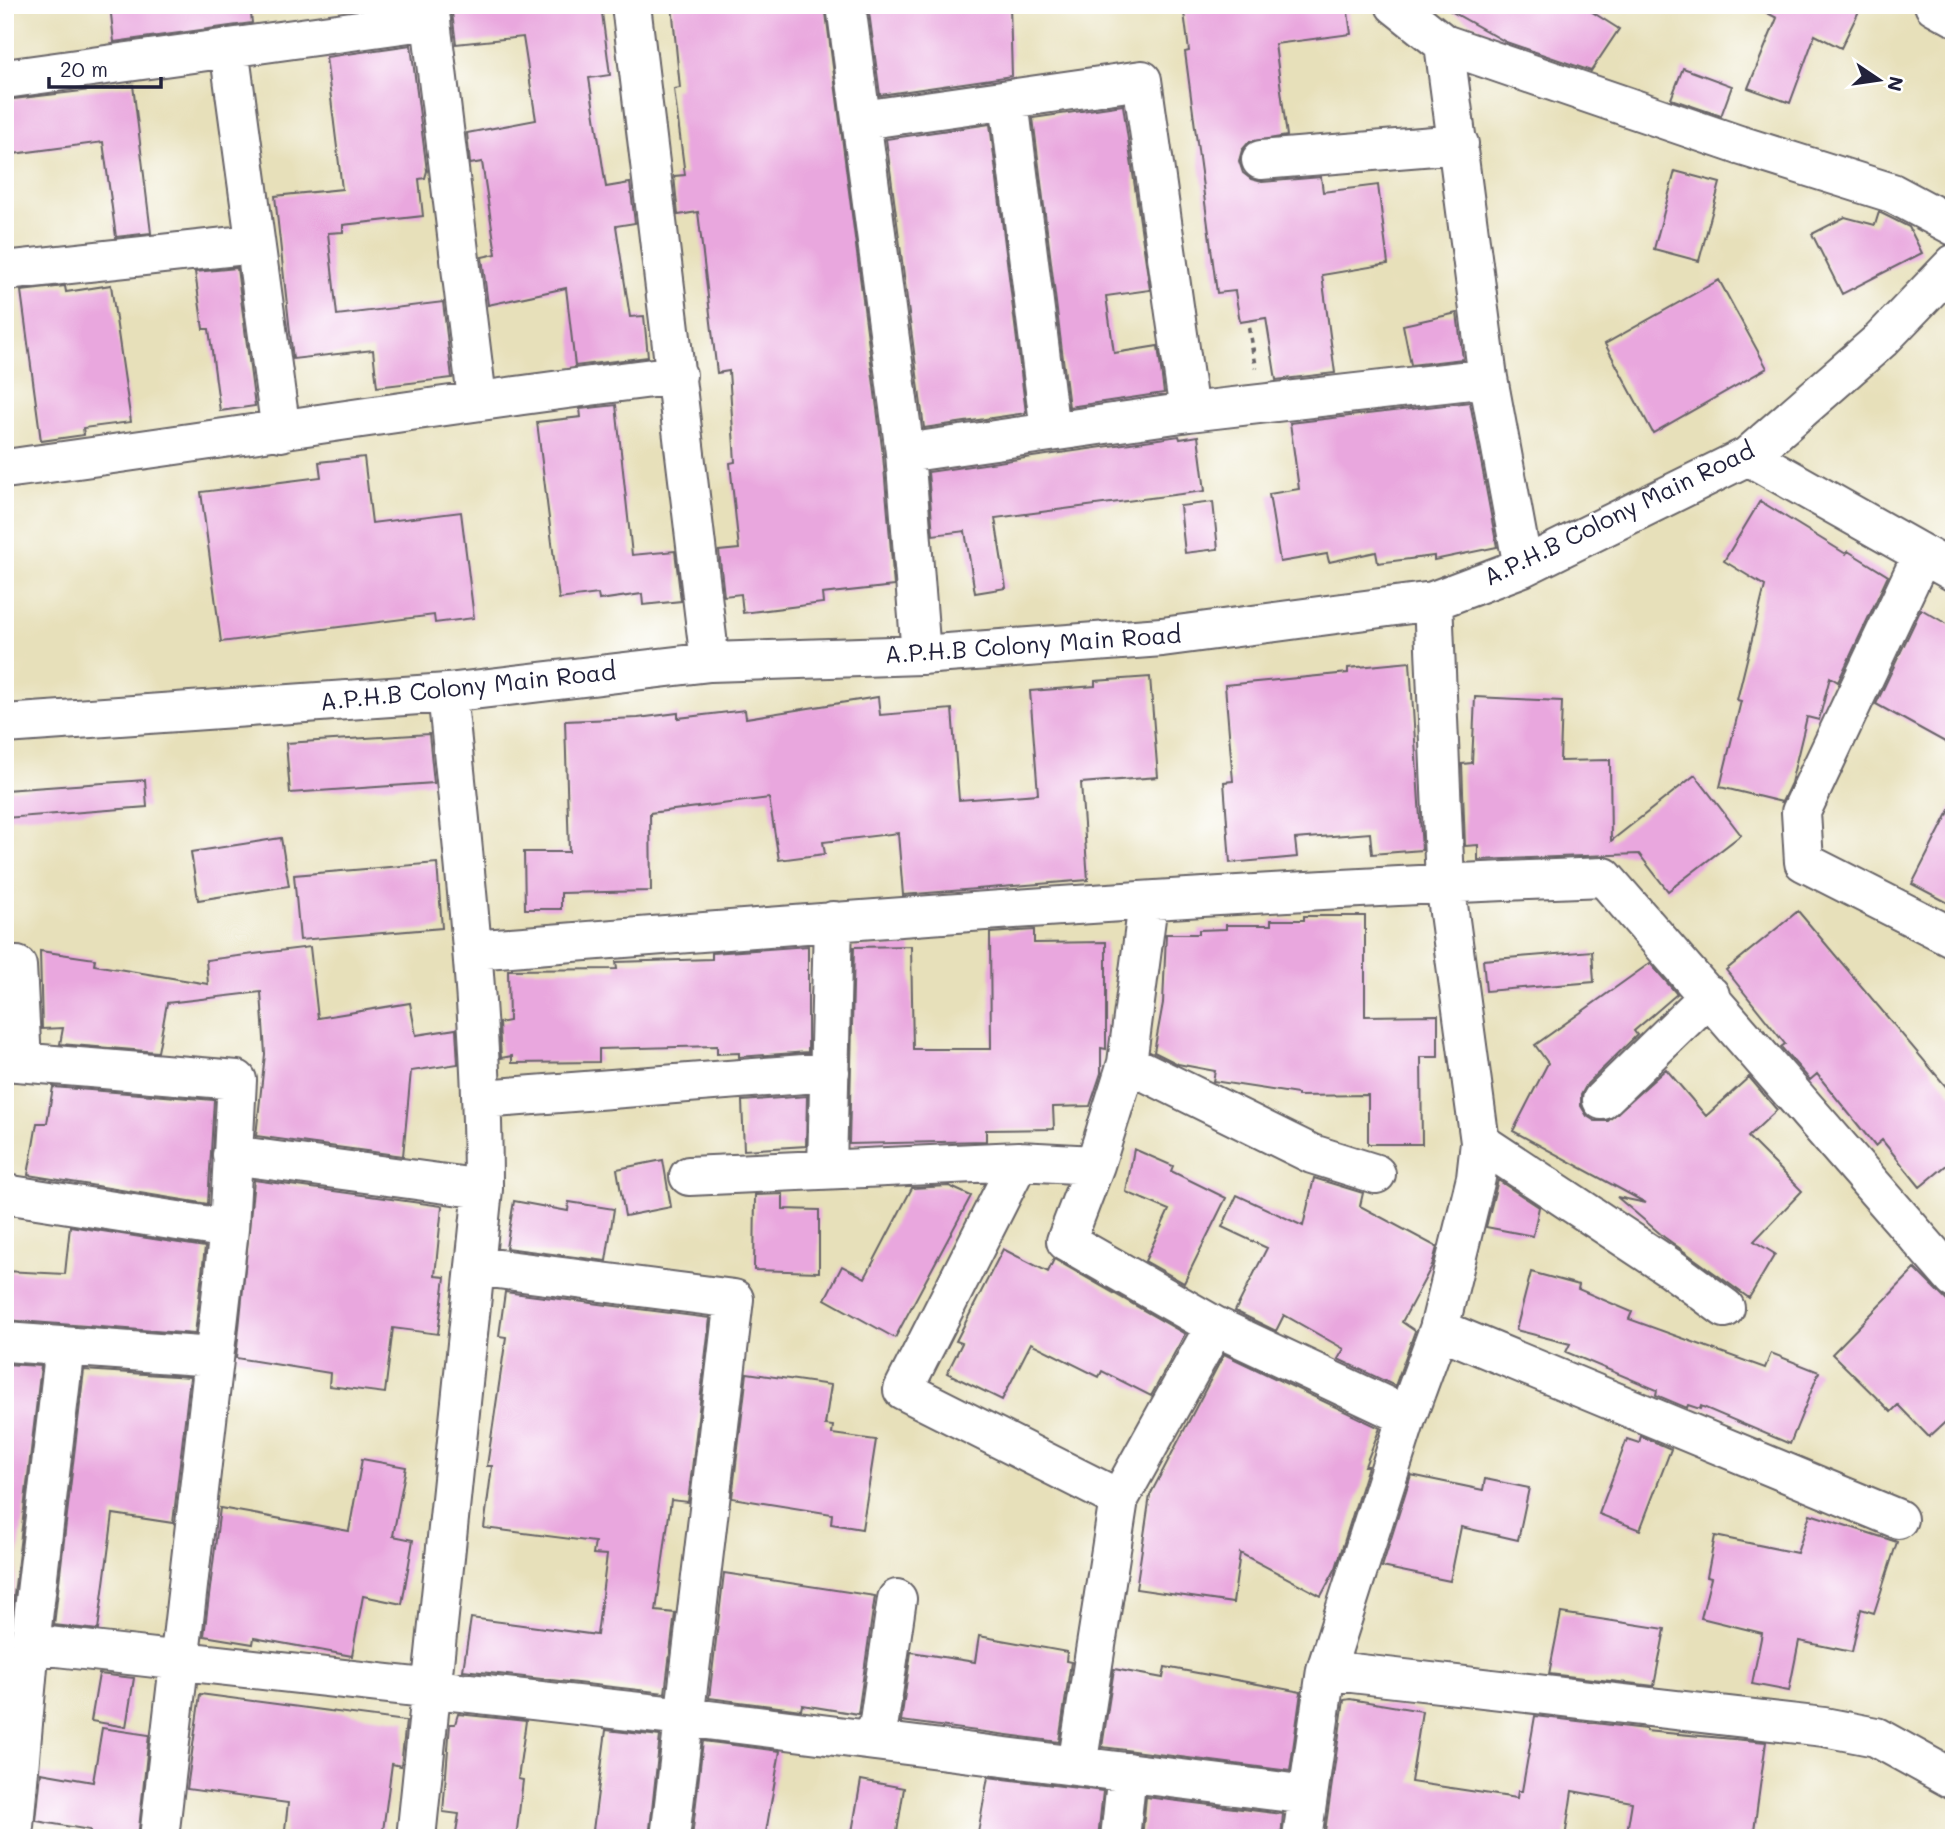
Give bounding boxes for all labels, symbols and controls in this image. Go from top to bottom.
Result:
scale bar [49,46,161,90]
north arrow [1843,46,1913,116]
text: 20 m [60,55,108,82]
text: N [1882,74,1910,94]
street label: A.P.H.B Colony Main Road [1478,434,1759,592]
street label: A.P.H.B Colony Main Road [884,618,1182,669]
street label: A.P.H.B Colony Main Road [318,655,617,716]

